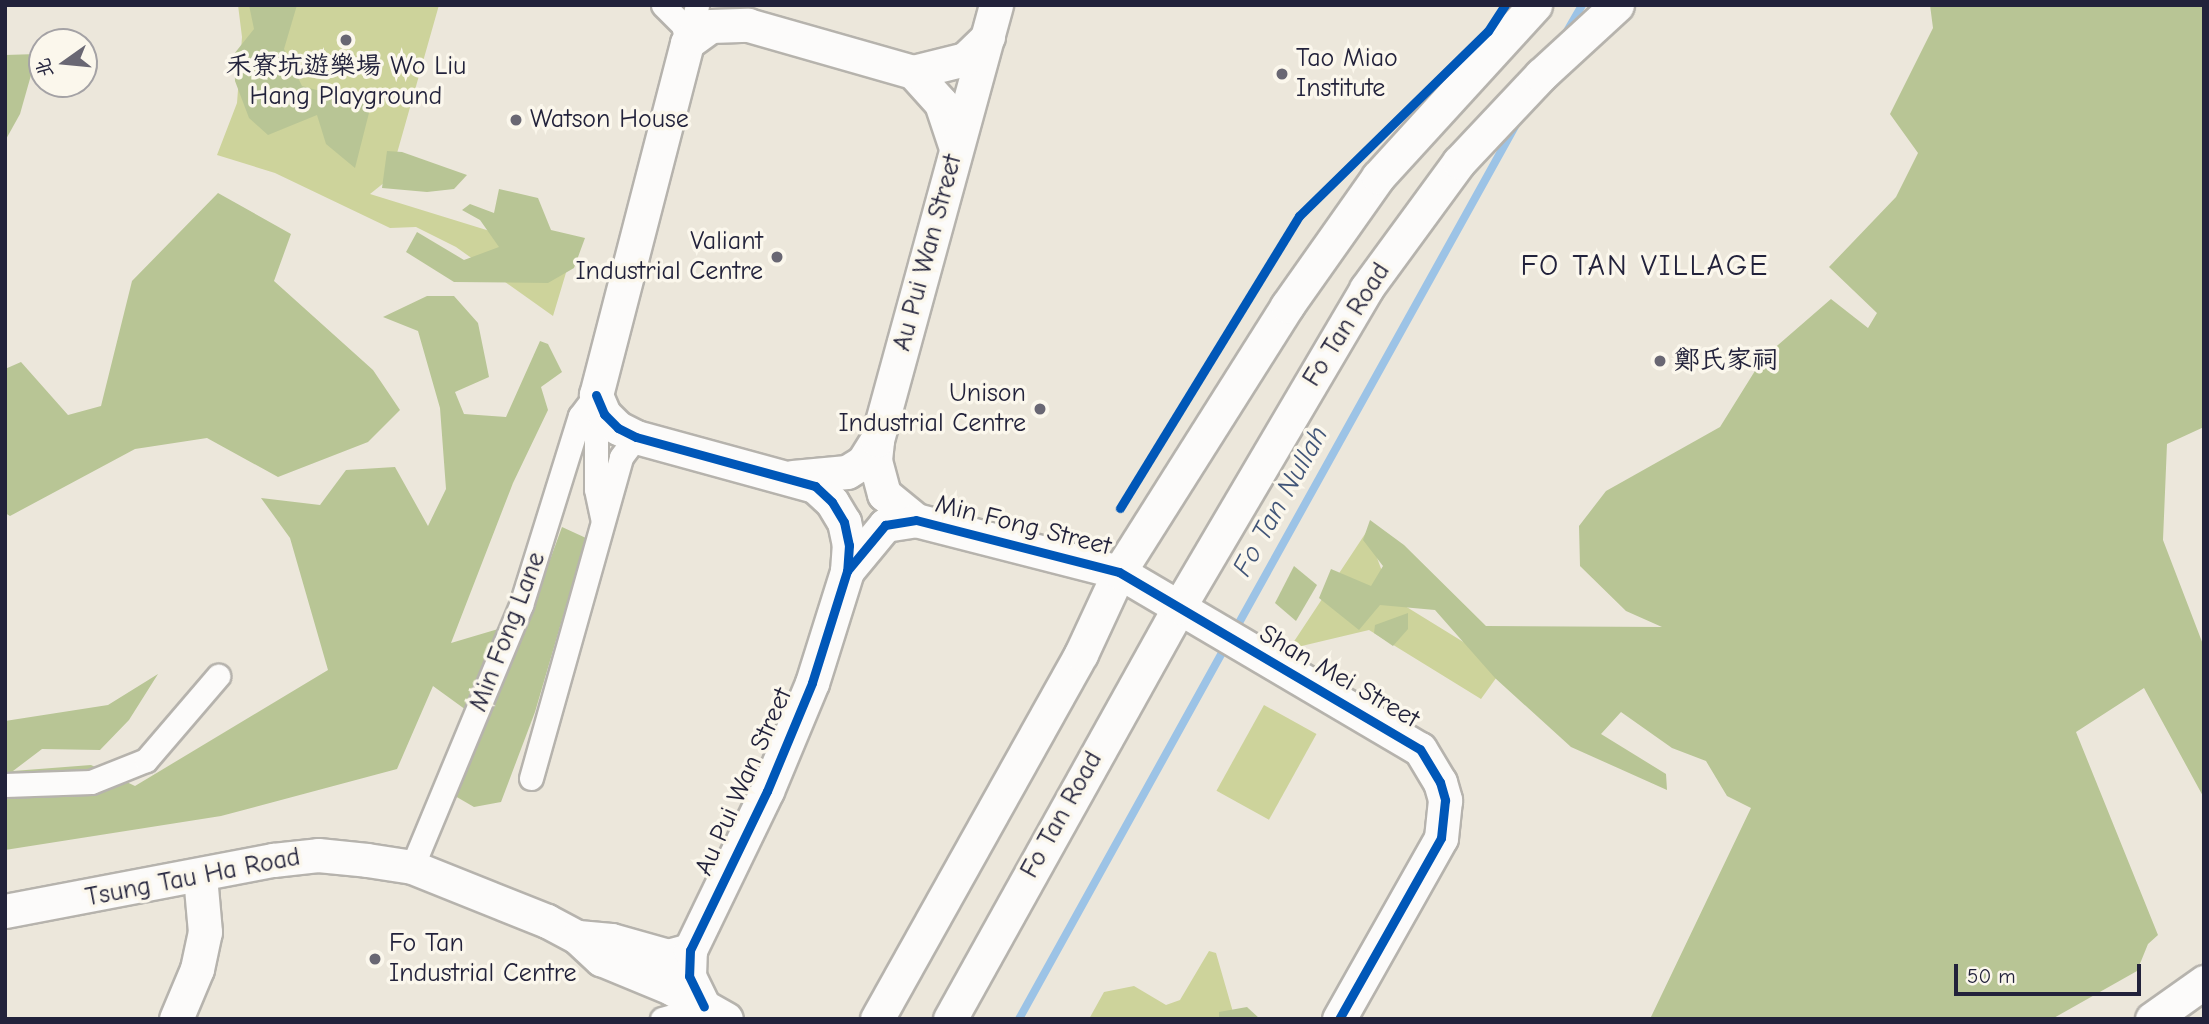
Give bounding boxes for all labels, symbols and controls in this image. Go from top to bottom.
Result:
north arrow [28,28,98,98]
marker: 禾寮坑遊樂場 Wo Liu Hang Playground [338,32,354,48]
place label: Tao Miao Institute [1296,43,1398,104]
place label: 禾寮坑遊樂場 Wo Liu Hang Playground [226,51,466,112]
text: 北 [32,56,58,80]
marker: Tao Miao Institute [1274,66,1290,82]
place label: Watson House [530,104,689,136]
marker: Watson House [508,112,524,128]
street label: Au Pui Wan Street [887,151,969,355]
place label: Valiant Industrial Centre [575,226,763,288]
district label: FO TAN VILLAGE [1522,248,1768,284]
marker: Valiant Industrial Centre [769,249,785,265]
street label: Fo Tan Road [1297,257,1397,393]
place label: 鄭氏家祠 [1674,345,1778,377]
marker: 鄭氏家祠 [1652,353,1668,369]
place label: Unison Industrial Centre [838,378,1026,440]
marker: Unison Industrial Centre [1032,401,1048,417]
water label: Fo Tan Nullah [1225,420,1335,582]
street label: Min Fong Street [932,489,1114,563]
street label: Min Fong Lane [463,548,553,716]
street label: Shan Mei Street [1254,619,1424,735]
street label: Au Pui Wan Street [689,683,799,881]
street label: Fo Tan Road [1014,746,1110,884]
street label: Tsung Tau Ha Road [83,842,303,914]
place label: Fo Tan Industrial Centre [389,928,577,990]
scale bar [1957,950,2144,994]
marker: Fo Tan Industrial Centre [367,951,383,967]
text: 50 m [1967,964,2016,988]

